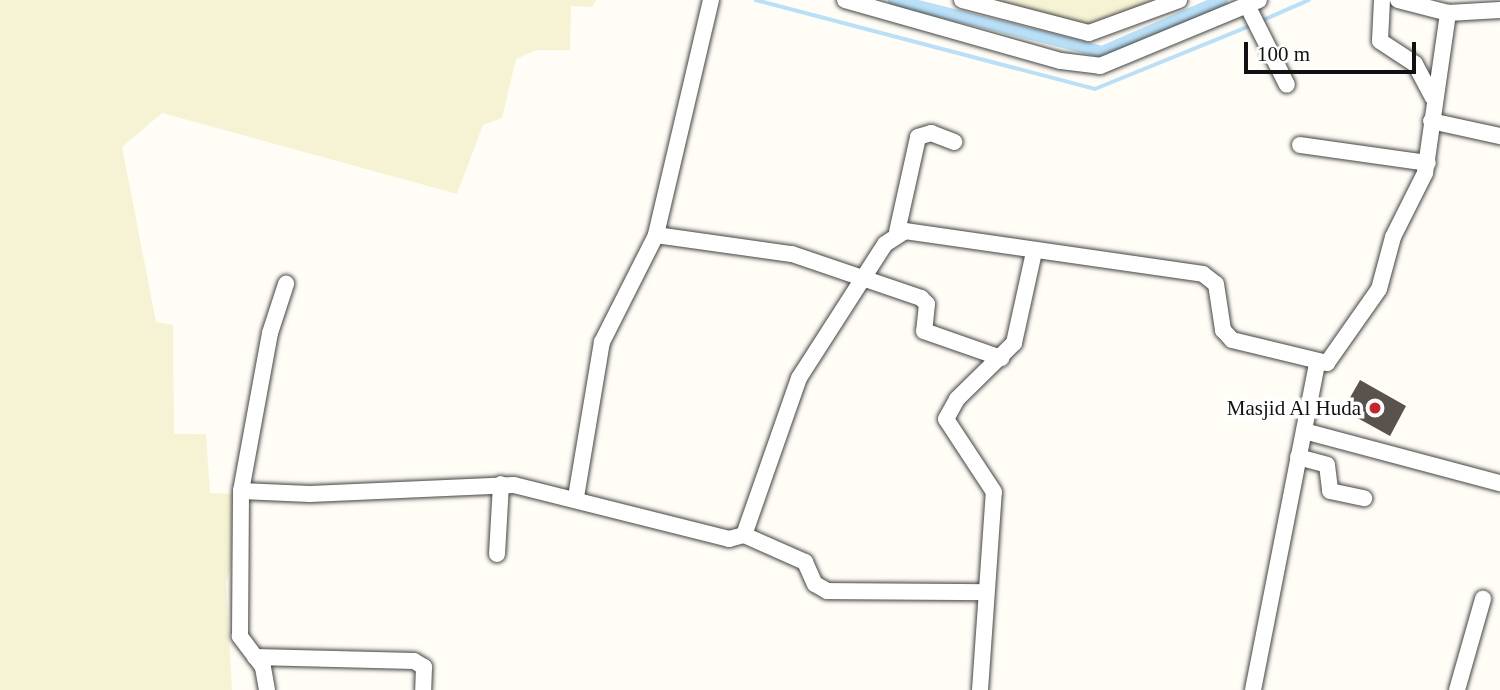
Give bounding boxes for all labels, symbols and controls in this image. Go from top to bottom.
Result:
scale bar [1248,28,1420,72]
text: 100 m [1257,42,1310,66]
place label: Masjid Al Huda [1226,395,1361,421]
marker: Masjid Al Huda [1367,400,1383,416]

